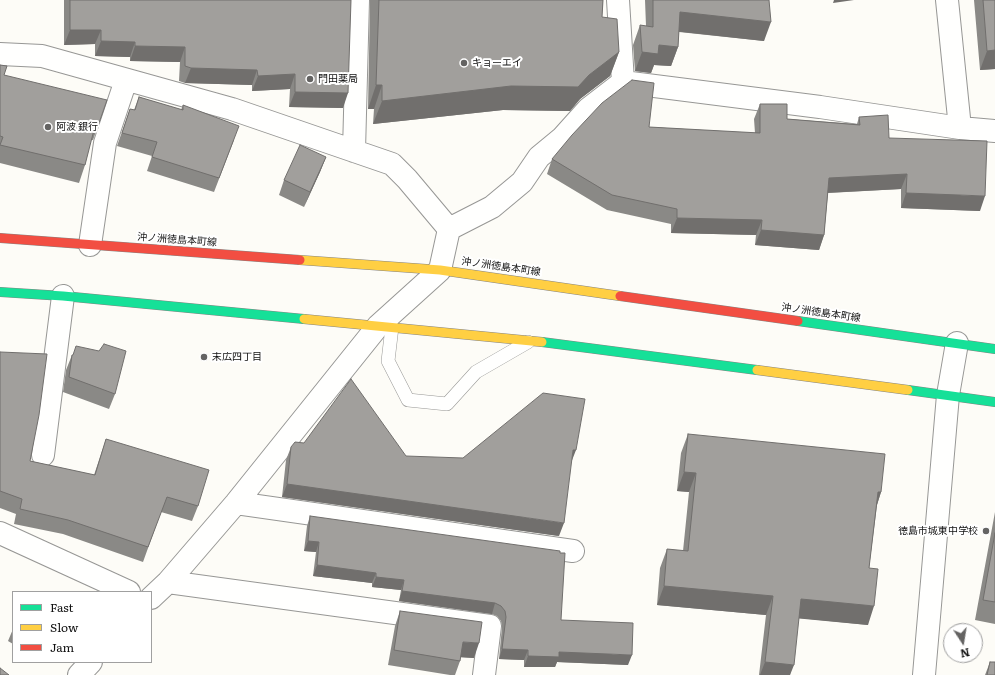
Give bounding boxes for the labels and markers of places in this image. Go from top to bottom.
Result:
place label: キョーエイ [472,57,522,69]
marker: キョーエイ [459,58,469,68]
place label: 門田薬局 [318,73,358,85]
marker: 門田薬局 [305,74,315,84]
place label: 阿波 銀行 [56,121,98,133]
marker: 阿波 銀行 [43,122,53,132]
place label: 末広四丁目 [212,351,262,363]
marker: 末広四丁目 [199,352,209,362]
place label: 徳島市城東中学校 [898,525,978,537]
marker: 徳島市城東中学校 [981,526,991,536]

